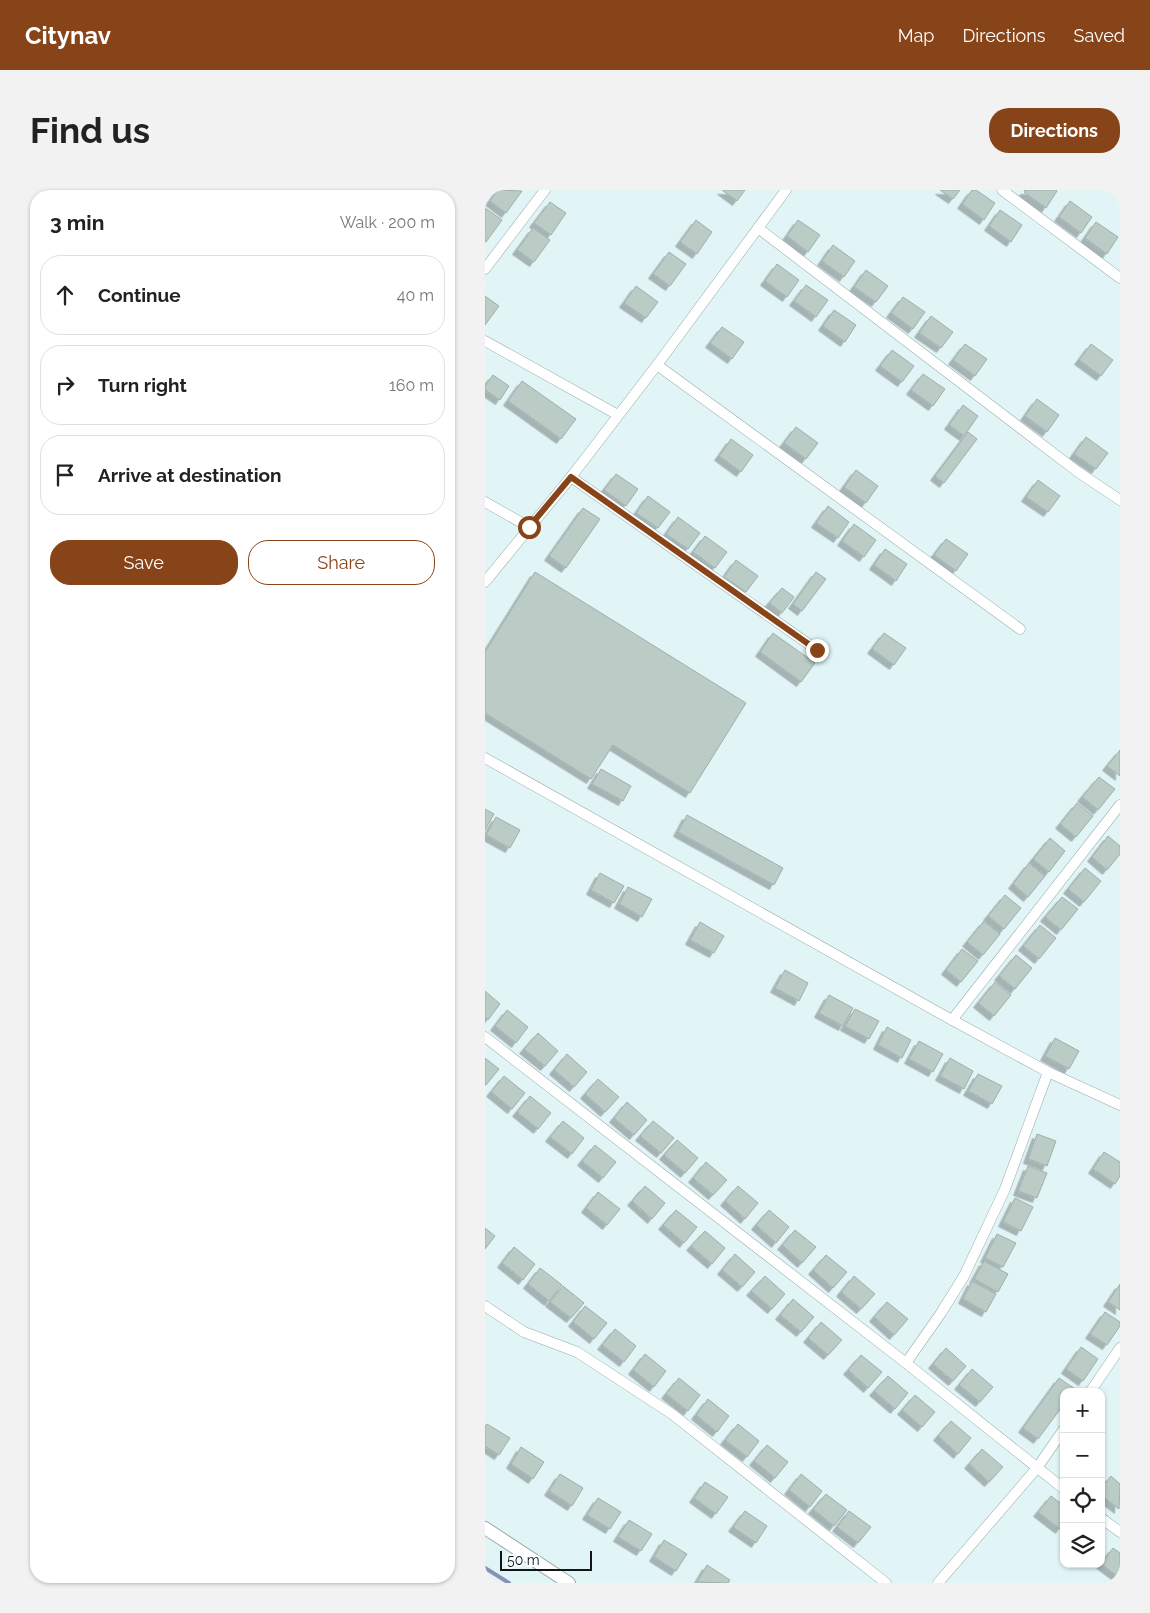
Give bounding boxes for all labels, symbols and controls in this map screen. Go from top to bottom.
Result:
text: Citynav [25,21,111,50]
text: Map [898,25,934,46]
text: Directions [962,25,1046,46]
text: Saved [1074,25,1125,46]
button: Directions [989,108,1120,153]
text: Find us [30,110,150,151]
text: 3 min [50,210,104,235]
text: Walk · 200 m [340,213,435,232]
icon: ahead [51,281,79,309]
text: Continue [98,284,181,306]
text: 40 m [397,286,434,305]
icon: right [51,371,79,399]
text: Turn right [98,374,187,396]
text: 160 m [389,376,434,395]
icon: arrive [51,461,79,489]
text: Arrive at destination [98,464,282,486]
route start [518,516,541,539]
button: Save [50,540,238,585]
button: Share [248,540,435,585]
route end [806,639,829,662]
map controls [1060,1388,1105,1568]
button: + [1060,1388,1105,1433]
button: − [1060,1433,1105,1478]
button: locate [1060,1478,1105,1523]
button: layers [1060,1523,1105,1568]
scale bar [500,1548,593,1571]
text: 50 m [507,1552,540,1568]

